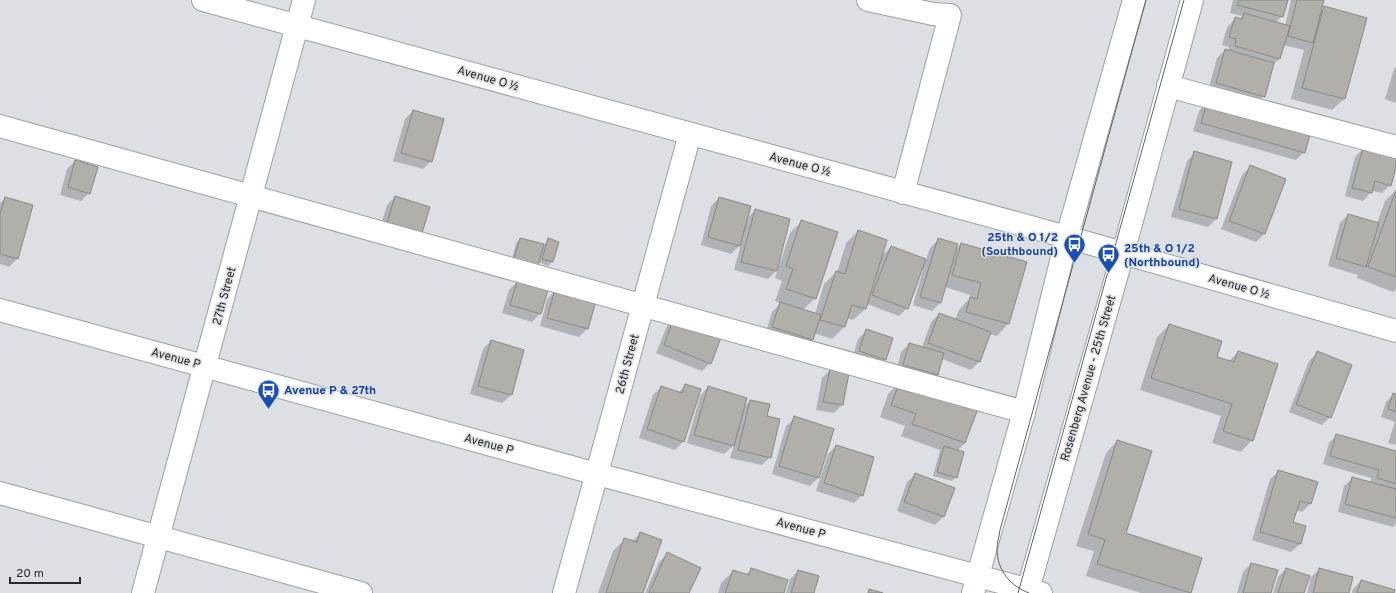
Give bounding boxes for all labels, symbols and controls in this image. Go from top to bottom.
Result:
street label: Avenue O ½ [455,63,521,95]
street label: Avenue O ½ [767,149,833,181]
place label: 25th & O 1/2 (Southbound) [981,230,1058,260]
bus stop icon: 25th & O 1/2 (Southbound) [1061,231,1087,264]
place label: 25th & O 1/2 (Northbound) [1124,241,1200,271]
bus stop icon: 25th & O 1/2 (Northbound) [1095,242,1121,275]
street label: 27th Street [209,265,240,327]
street label: Avenue O ½ [1206,271,1272,303]
street label: Rosenberg Avenue - 25th Street [1058,293,1120,463]
street label: 26th Street [612,333,644,396]
street label: Avenue P [149,345,203,373]
bus stop icon: Avenue P & 27th [255,377,281,410]
place label: Avenue P & 27th [284,383,376,399]
street label: Avenue P [462,431,516,459]
street label: Avenue P [774,515,828,543]
scale bar [10,559,80,585]
text: 20 m [16,566,44,582]

